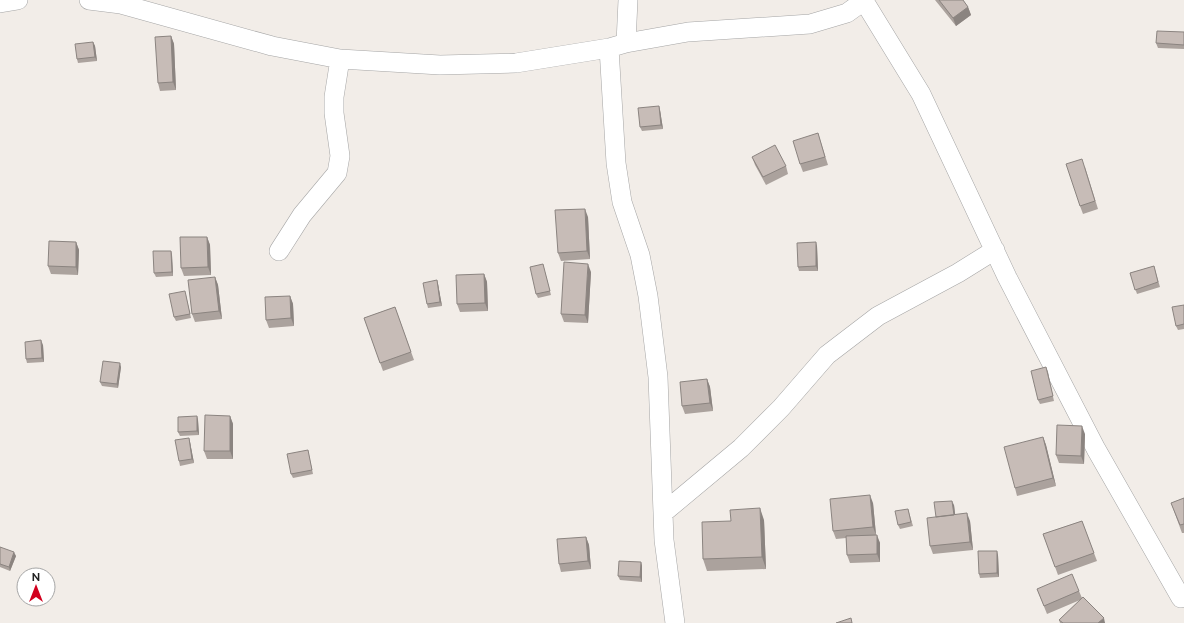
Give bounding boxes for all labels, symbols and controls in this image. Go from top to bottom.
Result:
north arrow [16,567,56,607]
text: N [32,571,40,584]

